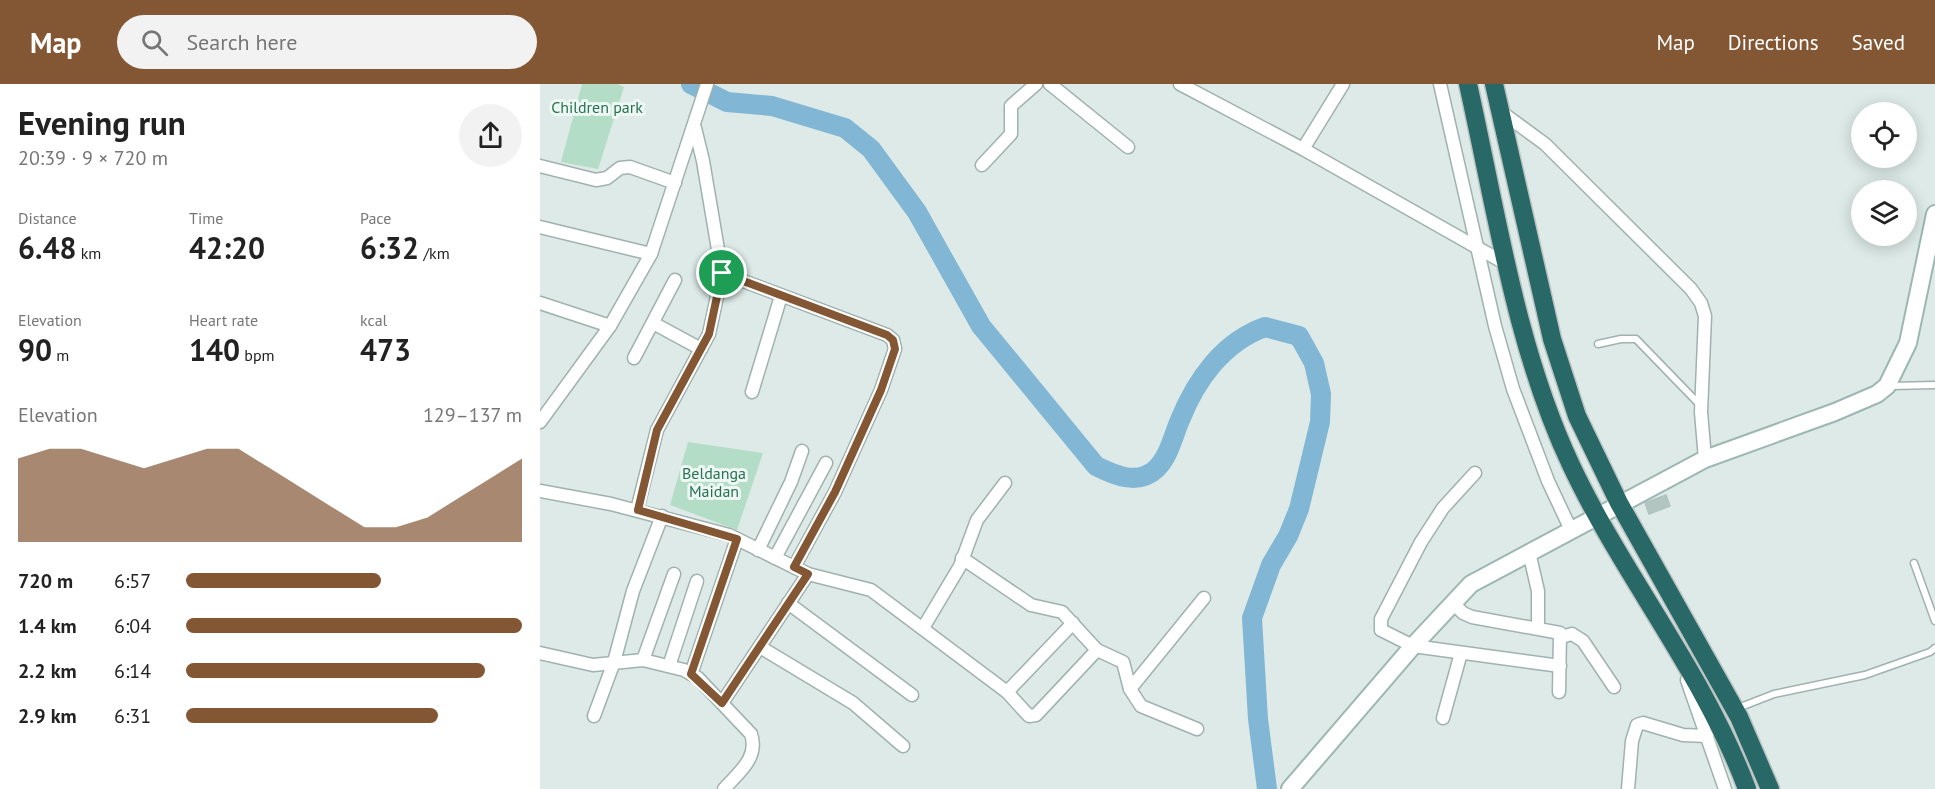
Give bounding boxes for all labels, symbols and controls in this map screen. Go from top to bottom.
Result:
search box [117,15,537,69]
text: Map [30,24,81,61]
icon: search [138,26,171,59]
text: Search here [186,28,297,56]
text: Map [1656,29,1695,56]
text: Directions [1728,29,1819,56]
text: Saved [1852,29,1905,56]
park label: Children park [551,97,643,117]
text: Evening run [18,101,186,144]
map controls [1851,102,1917,246]
button: locate [1851,102,1917,168]
button: share [459,104,522,167]
text: 20:39 · 9 × 720 m [18,145,168,171]
button: layers [1851,180,1917,246]
text: Distance [18,208,77,228]
text: Time [189,208,223,228]
text: Pace [360,208,391,228]
text: 6.48 [18,228,76,267]
text: 42:20 [189,228,265,267]
text: 6:32 [360,228,419,267]
text: km [76,243,101,263]
text: /km [419,243,450,263]
pin [696,247,747,298]
icon: arrive [705,256,738,289]
text: Elevation [18,310,82,330]
text: Heart rate [189,310,258,330]
text: kcal [360,310,387,330]
text: 90 [18,330,52,369]
text: 140 [189,330,240,369]
text: 473 [360,330,411,369]
text: m [52,345,69,365]
text: bpm [240,345,275,365]
text: Elevation [18,402,98,428]
text: 129–137 m [423,402,522,428]
park label: Beldanga Maidan [682,463,746,501]
text: 720 m [18,568,73,594]
text: 6:57 [114,568,151,594]
text: 1.4 km [18,613,77,639]
text: 6:04 [114,613,151,639]
text: 2.2 km [18,658,77,684]
text: 6:14 [114,658,151,684]
text: 2.9 km [18,703,77,729]
text: 6:31 [114,703,151,729]

